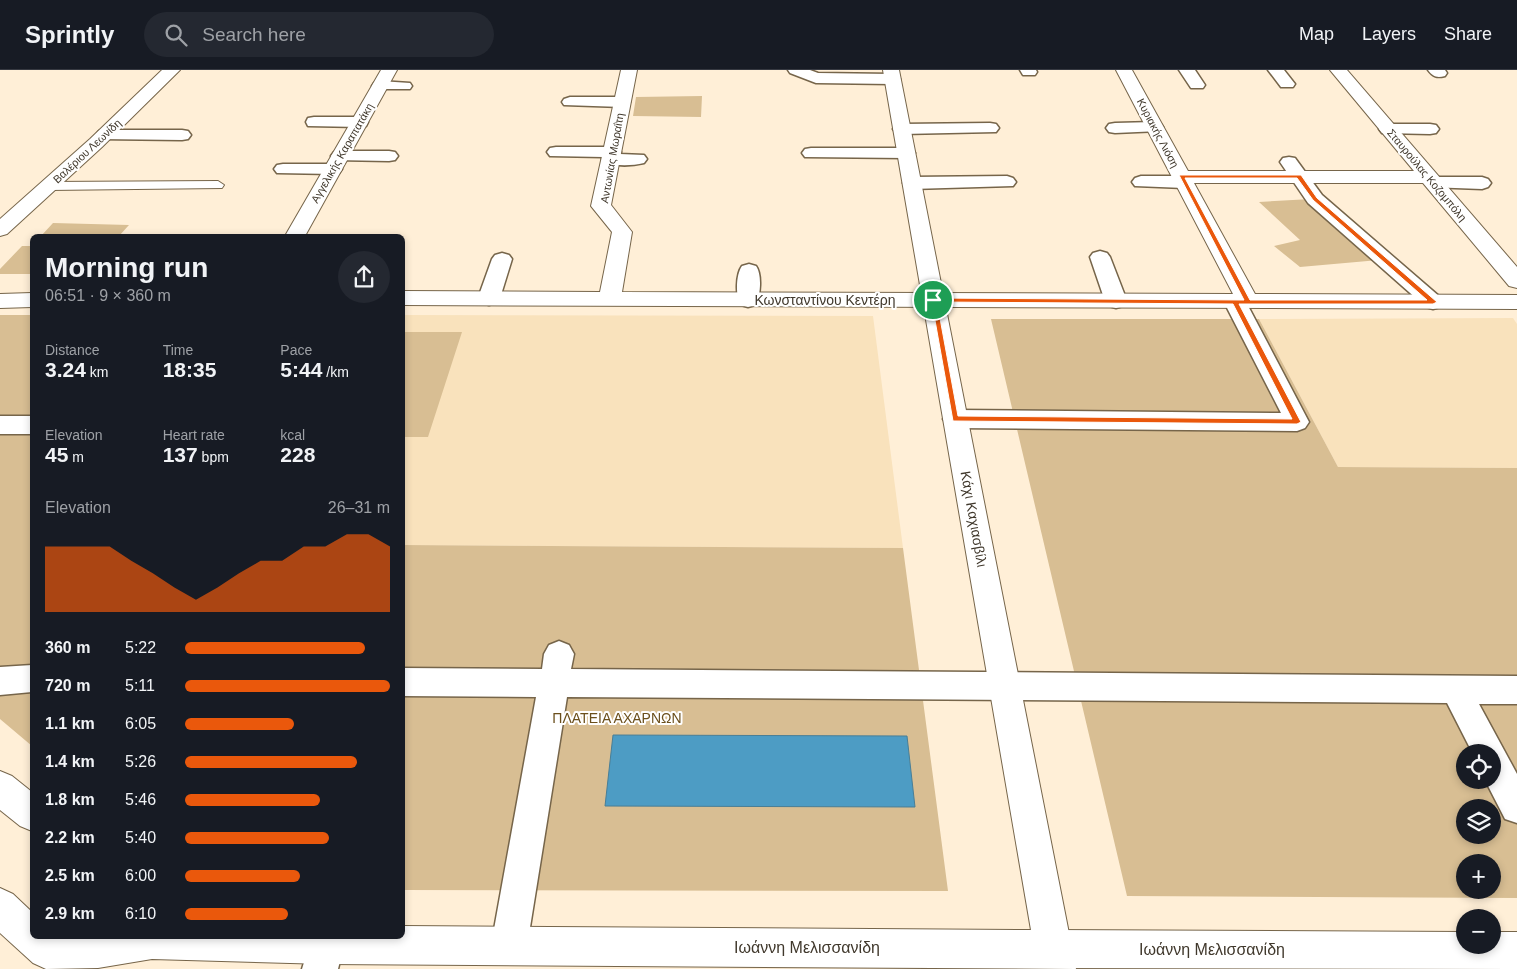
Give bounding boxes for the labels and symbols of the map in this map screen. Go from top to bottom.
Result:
street label: Κυριακής Λιόση [1135,96,1181,170]
street label: Αγγελικής Καραπατάκη [309,101,375,205]
street label: Αντωνίας Μωραΐτη [598,112,626,204]
street label: Βαλέριου Λεωνίδη [51,116,123,186]
street label: Σταυρούλας Κοζομπόλη [1385,127,1469,223]
pin [912,279,954,321]
street label: Κωνσταντίνου Κεντέρη [754,292,896,308]
street label: Κάχι Καχιασβίλι [958,470,990,568]
park label: ΠΛΑΤΕΙΑ ΑΧΑΡΝΩΝ [552,710,682,726]
street label: Ιωάννη Μελισσανίδη [734,939,880,956]
street label: Ιωάννη Μελισσανίδη [1139,941,1285,958]

